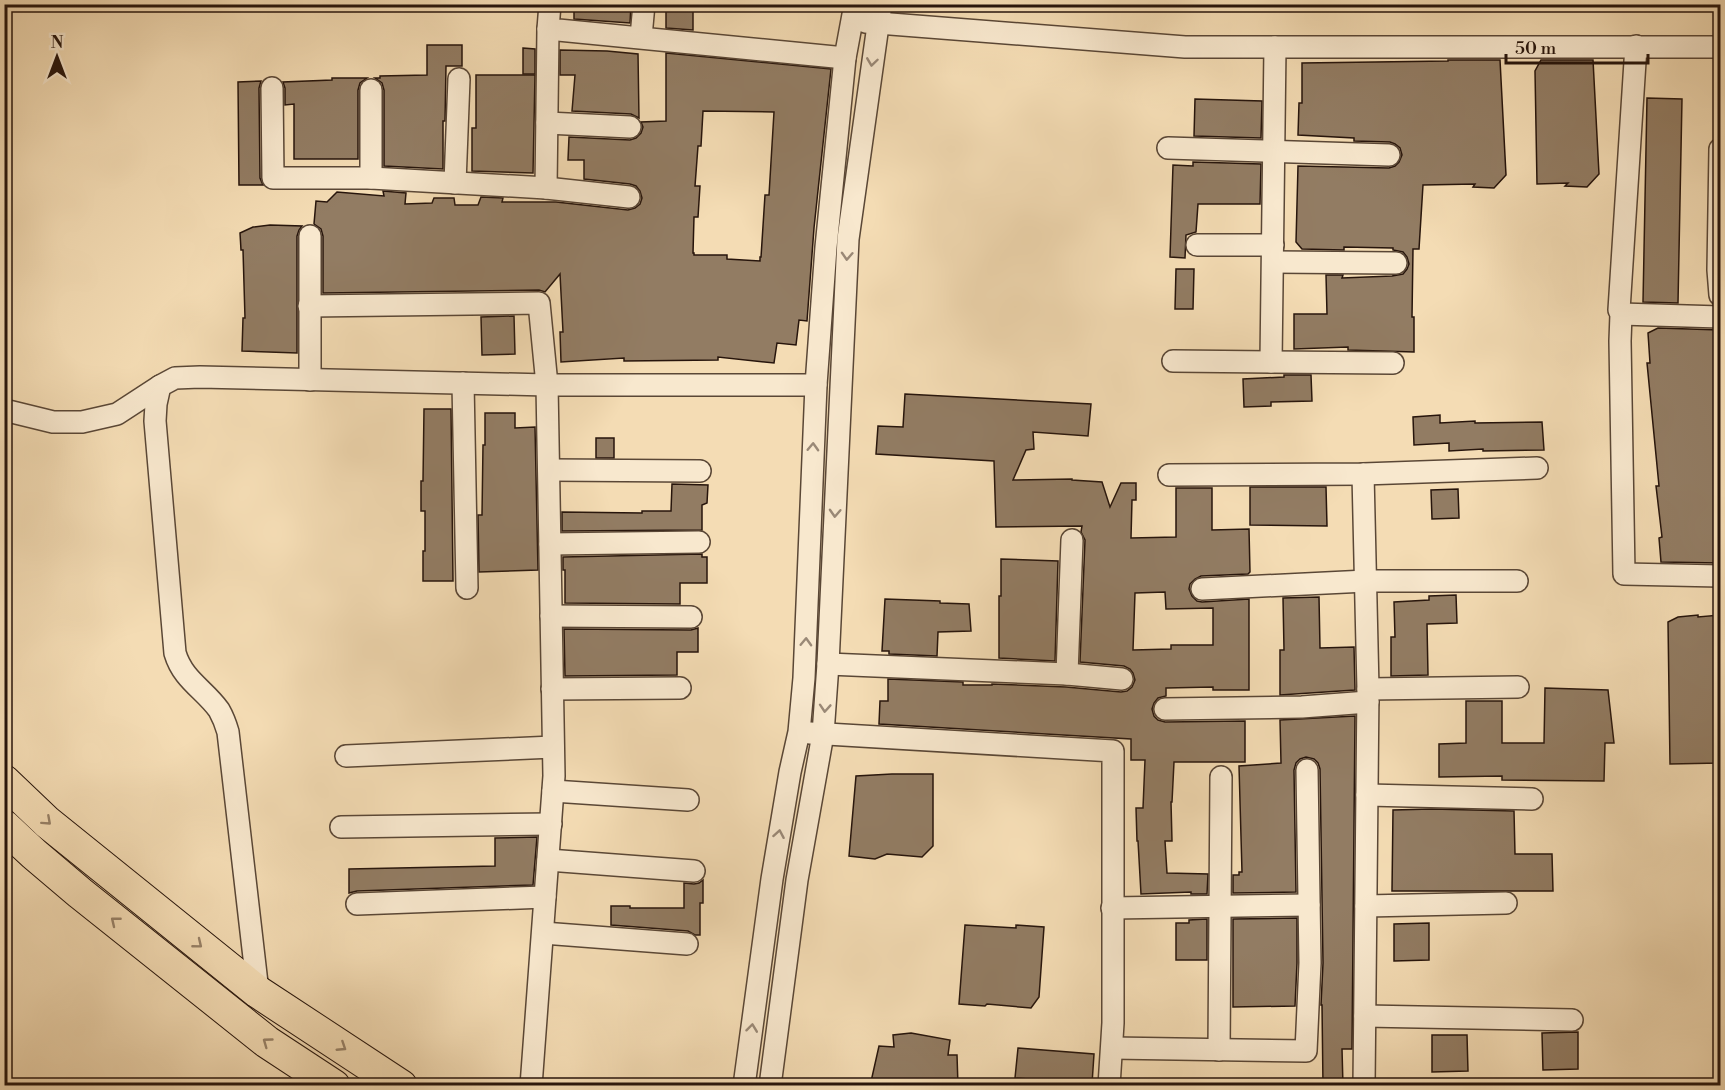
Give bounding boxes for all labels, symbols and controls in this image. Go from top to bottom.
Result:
north arrow [27,27,87,87]
scale bar [1506,27,1648,65]
text: N [51,33,64,53]
text: 50 m [1515,37,1557,60]
one-way arrow [866,58,879,67]
one-way arrow [841,251,854,260]
one-way arrow [807,442,820,451]
one-way arrow [829,509,842,518]
one-way arrow [799,637,812,646]
one-way arrow [819,704,832,713]
one-way arrow [40,814,51,825]
one-way arrow [773,830,785,839]
one-way arrow [110,917,121,928]
one-way arrow [192,936,203,947]
one-way arrow [745,1023,758,1032]
one-way arrow [263,1038,274,1049]
one-way arrow [336,1039,346,1051]

